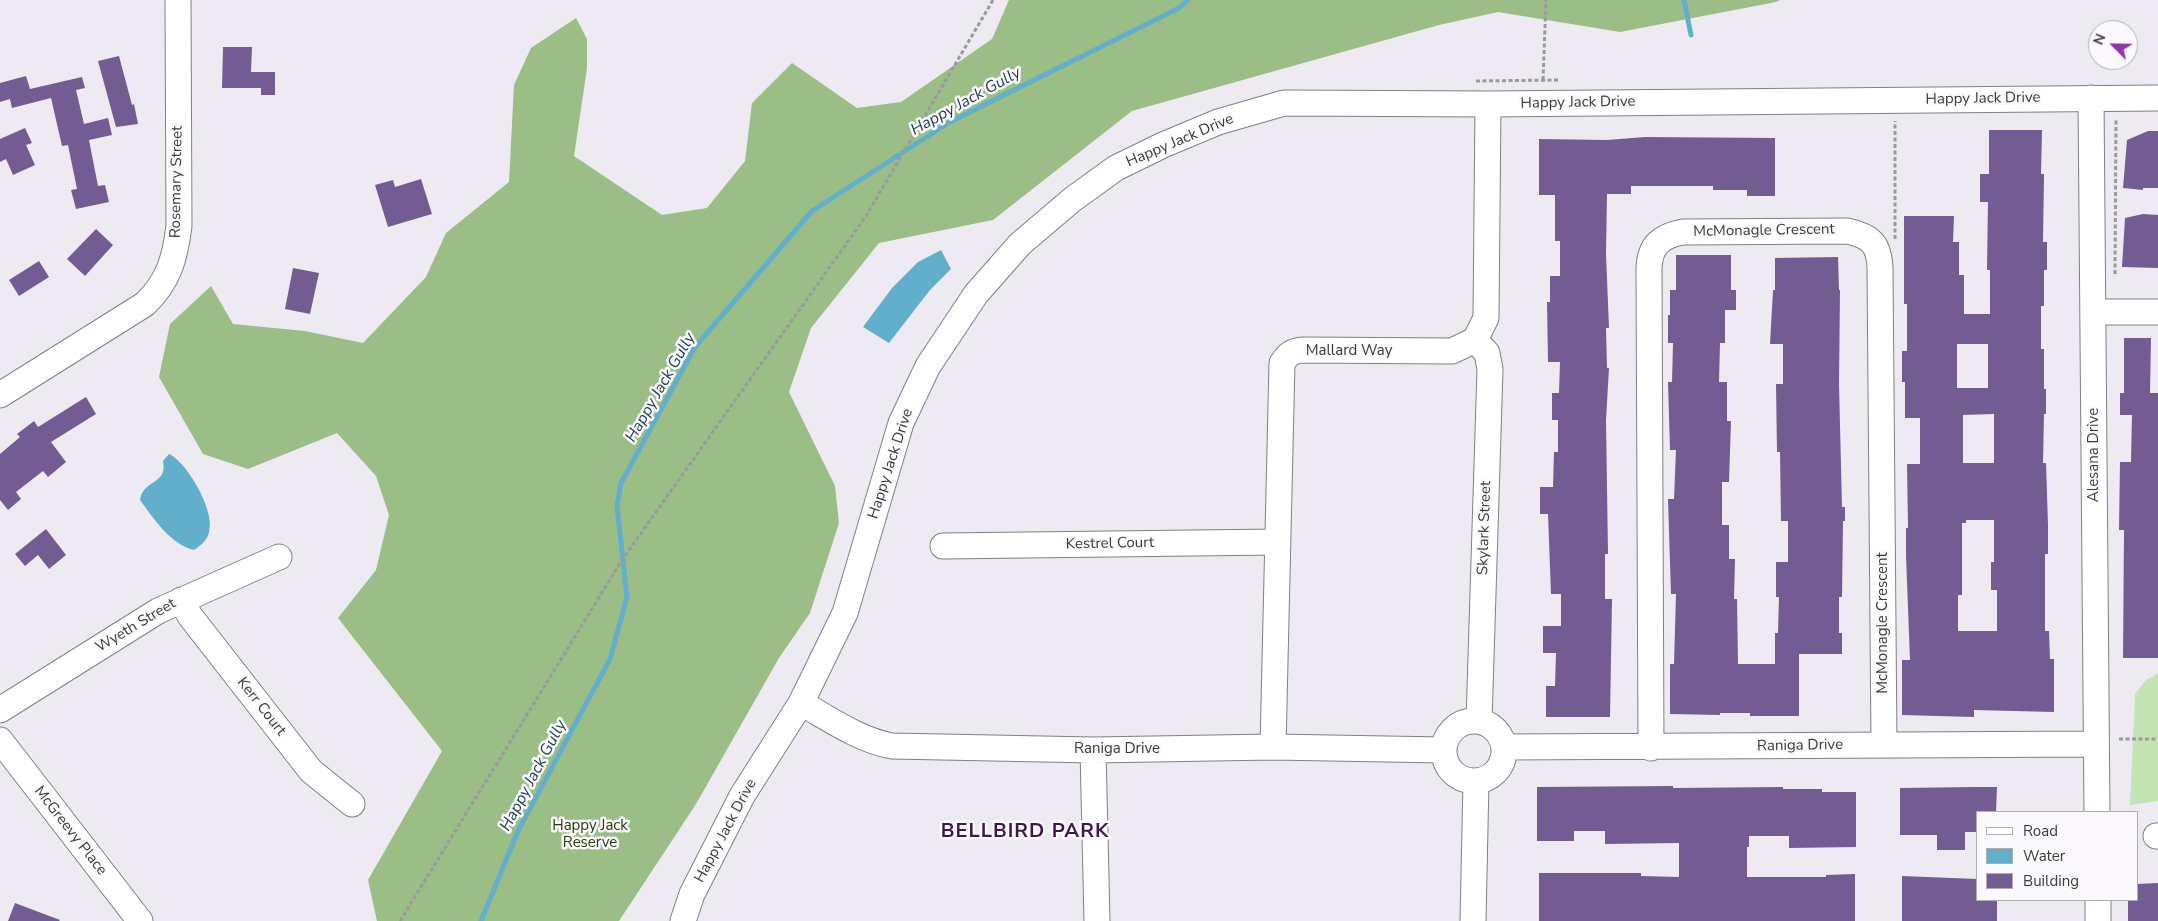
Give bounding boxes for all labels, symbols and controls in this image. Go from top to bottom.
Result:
north arrow [2088,20,2138,70]
text: N [2089,31,2110,48]
water label: Happy Jack Gully [908,64,1024,140]
street label: Happy Jack Drive [1925,89,2041,109]
street label: Happy Jack Drive [1520,93,1636,113]
street label: Happy Jack Drive [1124,110,1236,172]
street label: Rosemary Street [167,126,187,238]
street label: McMonagle Crescent [1693,221,1835,241]
water label: Happy Jack Gully [622,330,700,446]
street label: Mallard Way [1306,342,1392,360]
street label: Happy Jack Drive [865,407,917,521]
street label: Alesana Drive [2085,408,2103,502]
street label: Skylark Street [1474,481,1496,575]
street label: Kestrel Court [1066,534,1154,554]
street label: McMonagle Crescent [1874,552,1892,694]
street label: Wyeth Street [93,595,179,657]
street label: Kerr Court [233,674,289,740]
water label: Happy Jack Gully [497,717,571,835]
street label: Raniga Drive [1757,736,1843,756]
street label: Raniga Drive [1074,740,1160,758]
street label: Happy Jack Drive [691,776,761,886]
street label: McGreevy Place [30,783,110,879]
legend [1976,811,2138,901]
park label: Happy Jack Reserve [552,817,628,852]
district label: BELLBIRD PARK [939,820,1111,844]
text: Road [2023,821,2058,841]
text: Water [2023,846,2065,866]
text: Building [2023,871,2079,891]

